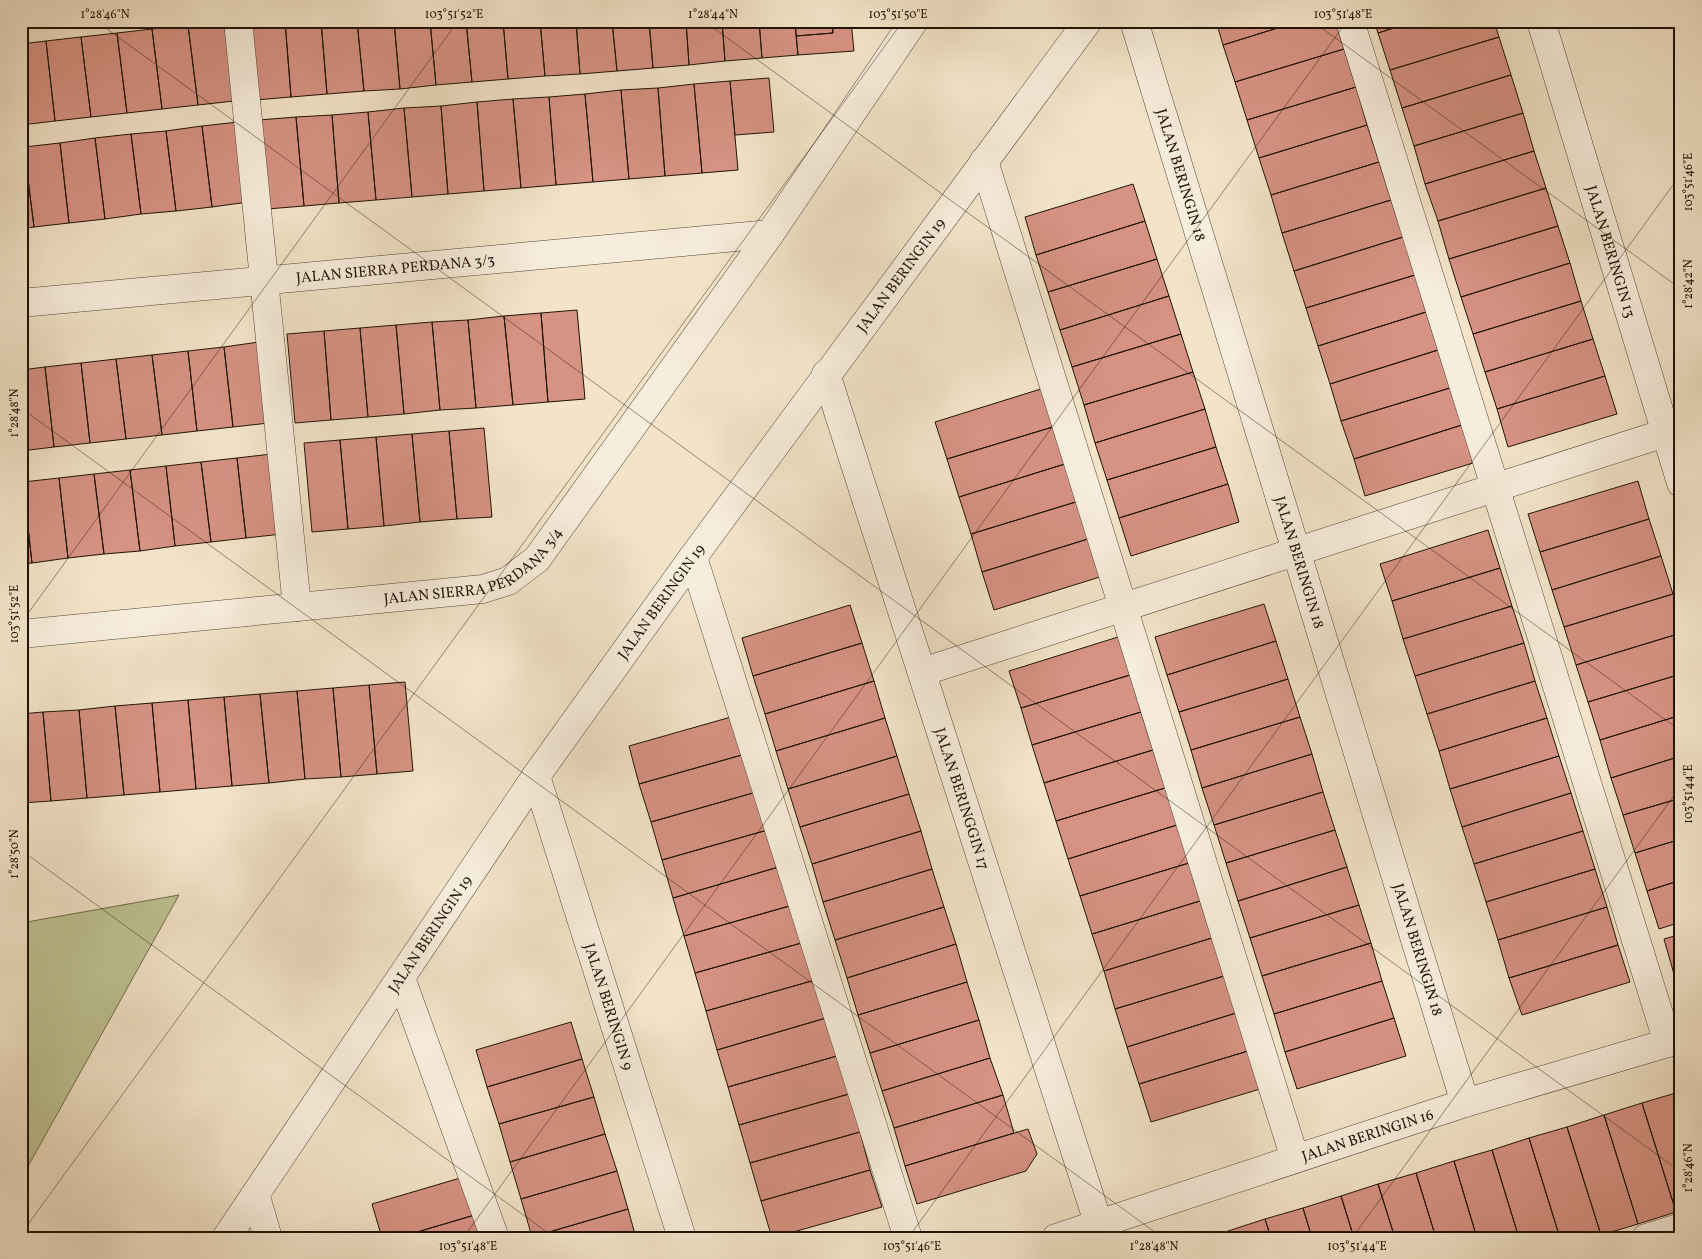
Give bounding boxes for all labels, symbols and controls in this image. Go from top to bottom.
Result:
text: 1°28'46"N [80,7,130,23]
text: 103°51'52"E [425,7,483,23]
text: 1°28'44"N [688,7,738,23]
text: 103°51'50"E [869,7,927,23]
text: 103°51'48"E [1314,7,1372,23]
street label: JALAN BERINGIN 18 [1149,107,1210,244]
text: 103°51'46"E [1681,153,1697,211]
street label: JALAN BERINGIN 13 [1579,183,1639,321]
street label: JALAN BERINGIN 19 [853,214,951,338]
street label: JALAN SIERRA PERDANA 3/3 [295,250,496,290]
text: 1°28'42"N [1681,259,1697,309]
text: 1°28'48"N [7,388,23,438]
street label: JALAN BERINGIN 18 [1268,494,1328,632]
street label: JALAN SIERRA PERDANA 3/4 [383,524,568,611]
street label: JALAN BERINGIN 19 [614,540,711,665]
text: 103°51'52"E [7,585,23,643]
street label: JALAN BERINGGIN 17 [928,725,993,873]
text: 103°51'44"E [1681,764,1697,824]
text: 1°28'50"N [7,829,23,879]
street label: JALAN BERINGIN 19 [384,872,478,998]
street label: JALAN BERINGIN 18 [1386,881,1447,1019]
street label: JALAN BERINGIN 9 [578,941,637,1073]
street label: JALAN BERINGIN 16 [1299,1105,1437,1168]
text: 1°28'46"N [1681,1143,1697,1193]
text: 103°51'48"E [439,1239,497,1255]
text: 103°51'46"E [883,1239,941,1255]
text: 1°28'48"N [1129,1239,1179,1255]
text: 103°51'44"E [1327,1239,1387,1255]

